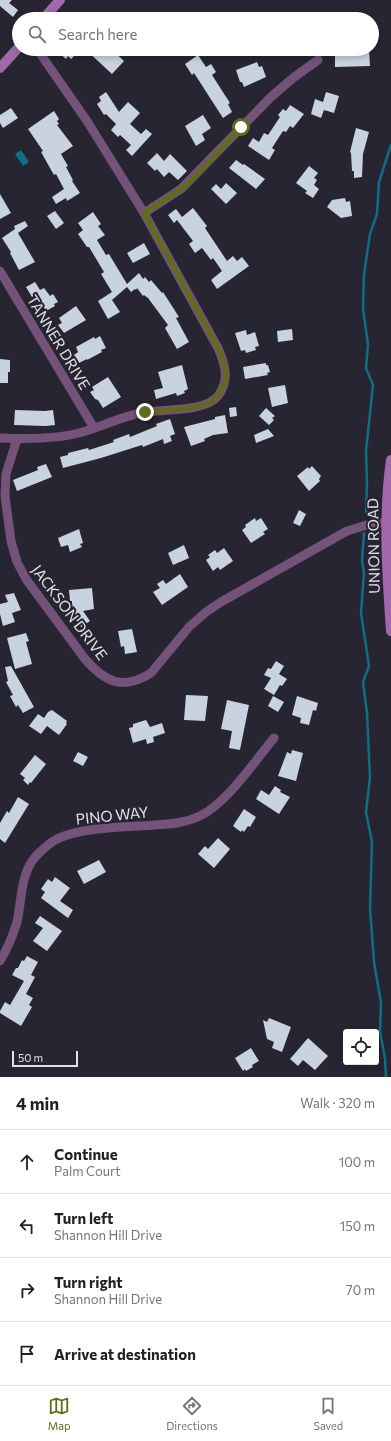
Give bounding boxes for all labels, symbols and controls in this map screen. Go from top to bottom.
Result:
search box [12,12,379,56]
icon: search [26,23,48,45]
text: Search here [58,25,137,43]
route start [232,118,250,136]
street label: TANNER DRIVE [24,291,94,393]
route end [136,403,154,421]
street label: UNION ROAD [363,498,383,594]
street label: JACKSON DRIVE [28,561,112,663]
street label: PINO WAY [75,802,149,828]
map controls [343,1029,379,1065]
button: locate [343,1029,379,1065]
scale bar [12,1049,78,1068]
text: 50 m [18,1051,43,1064]
text: 4 min [16,1093,59,1114]
text: Walk · 320 m [300,1095,375,1111]
text: Continue [54,1145,118,1163]
icon: ahead [16,1151,38,1173]
text: 100 m [339,1154,375,1170]
text: Palm Court [54,1163,121,1179]
text: Turn left [54,1209,113,1227]
icon: left [16,1215,38,1237]
text: 150 m [340,1218,375,1234]
text: Shannon Hill Drive [54,1227,162,1243]
text: Turn right [54,1273,123,1291]
icon: right [16,1279,38,1301]
text: 70 m [346,1282,375,1298]
text: Shannon Hill Drive [54,1291,162,1307]
icon: arrive [16,1343,38,1365]
text: Arrive at destination [54,1345,196,1363]
tab: Map [48,1395,71,1432]
tab: Directions [166,1395,218,1432]
tab: Saved [313,1395,343,1432]

